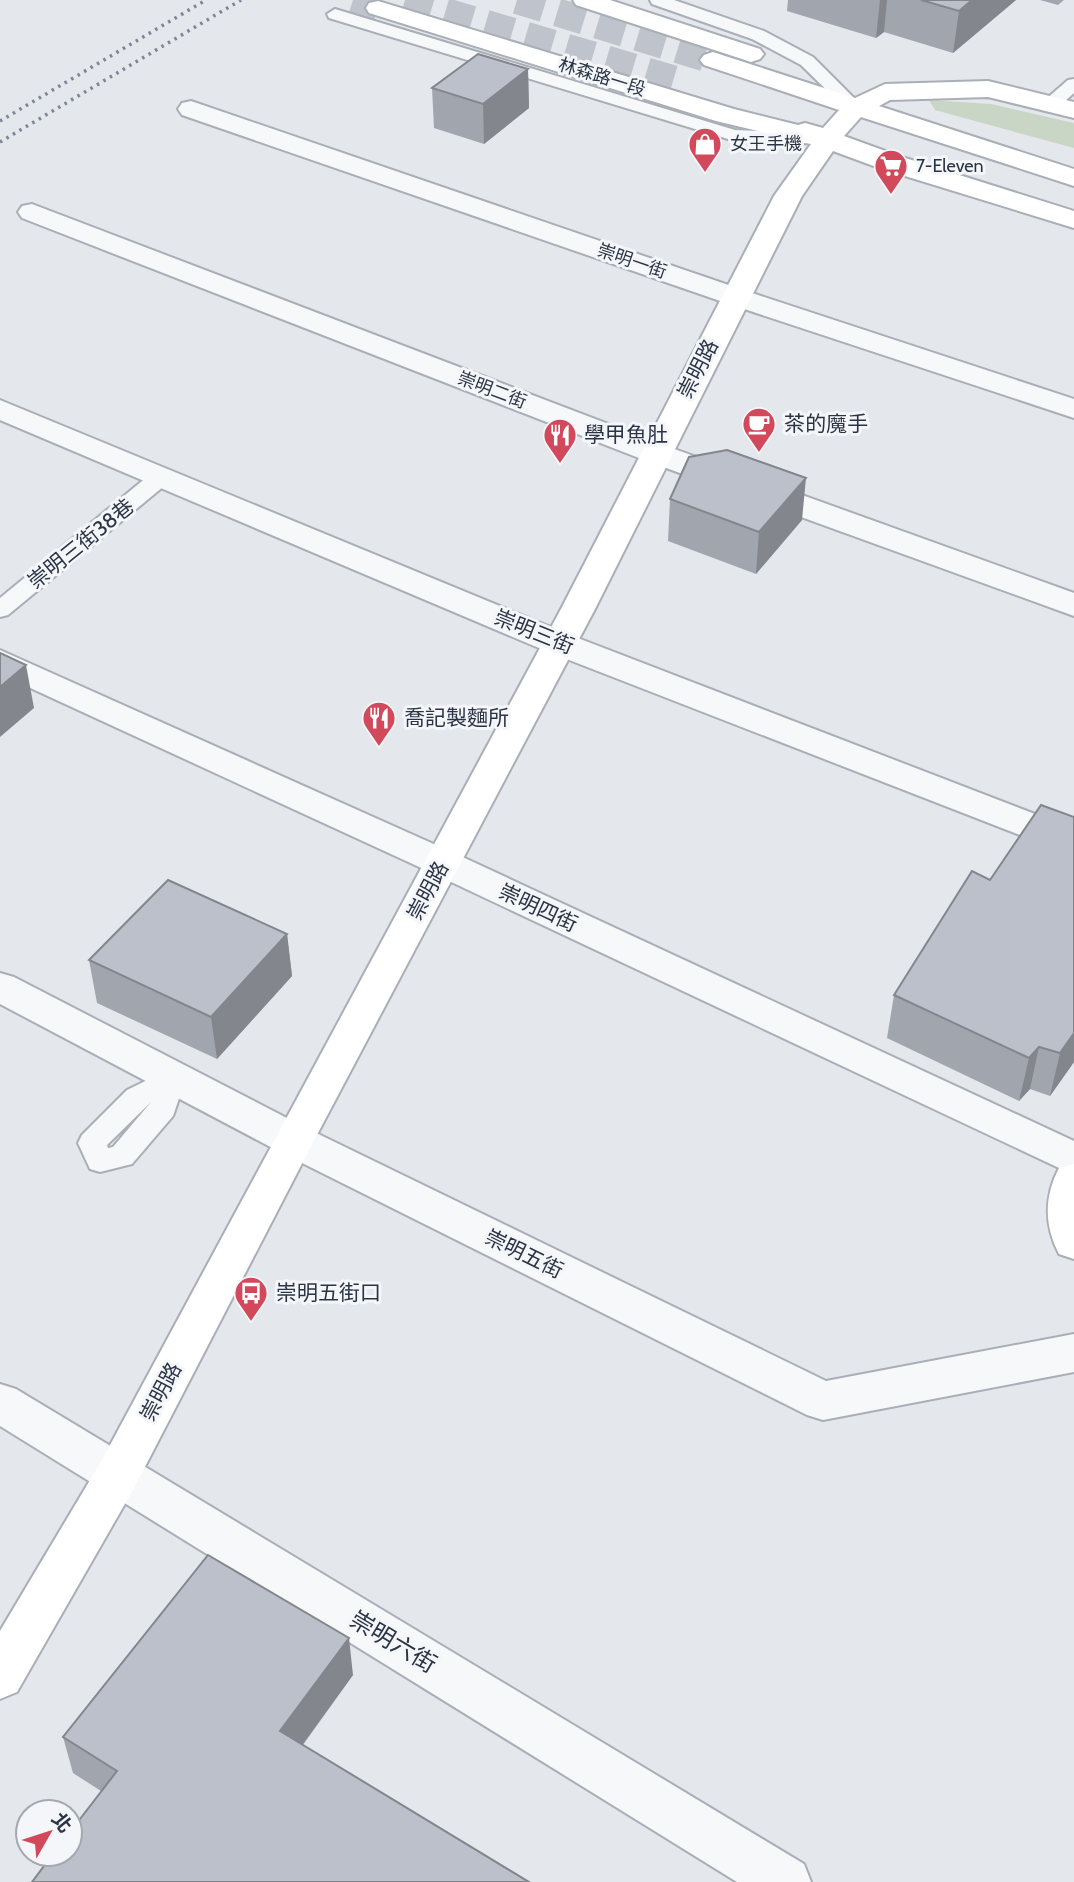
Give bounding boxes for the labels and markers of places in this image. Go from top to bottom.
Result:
shop icon: 女王手機 [686,125,724,174]
place label: 女王手機 [730,133,802,155]
supermarket icon: 7-Eleven [872,147,910,196]
place label: 7-Eleven [916,155,984,177]
cafe icon: 茶的魔手 [740,405,778,454]
place label: 茶的魔手 [784,411,868,436]
restaurant icon: 學甲魚肚 [541,416,579,465]
place label: 學甲魚肚 [584,422,668,447]
restaurant icon: 喬記製麵所 [360,699,398,748]
place label: 喬記製麵所 [404,705,509,730]
bus stop icon: 崇明五街口 [232,1274,270,1323]
place label: 崇明五街口 [276,1280,381,1305]

